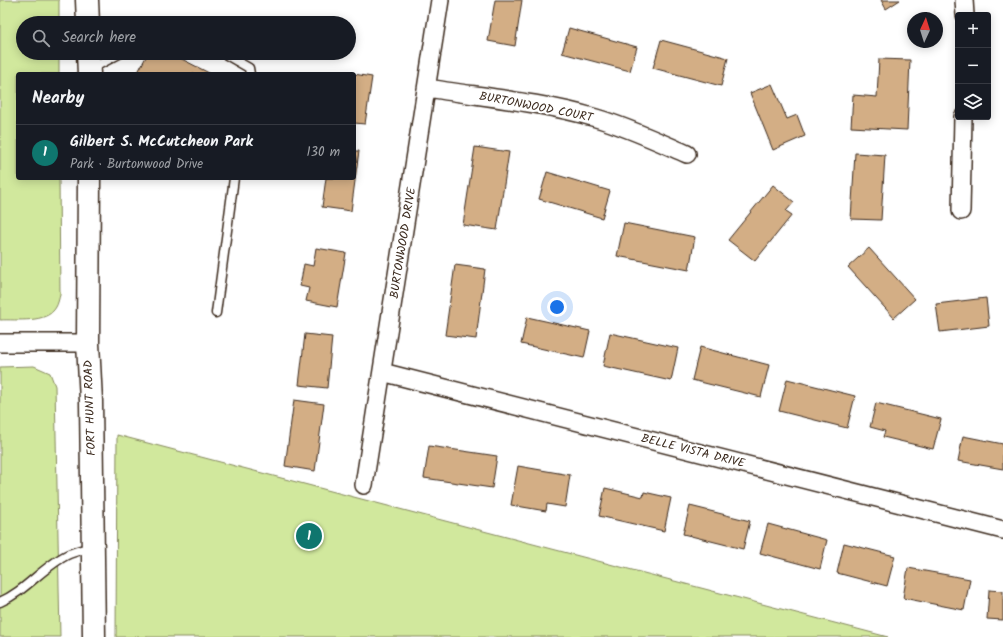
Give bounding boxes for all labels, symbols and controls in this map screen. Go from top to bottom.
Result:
north arrow [907,12,943,48]
map controls [955,12,991,120]
button: + [955,12,991,48]
search box [16,16,356,60]
text: Search here [62,26,136,50]
icon: search [30,27,52,49]
button: − [955,48,991,84]
button: layers [955,84,991,120]
text: Nearby [32,85,84,112]
street label: BURTONWOOD COURT [477,87,596,128]
text: Gilbert S. McCutcheon Park [70,130,253,154]
text: 1 [43,142,47,163]
text: 130 m [306,142,340,163]
text: Park · Burtonwood Drive [70,154,203,175]
street label: BURTONWOOD DRIVE [385,185,421,300]
your location [547,297,567,317]
street label: FORT HUNT ROAD [79,360,101,456]
street label: BELLE VISTA DRIVE [639,429,748,473]
pin: 1 [296,521,322,551]

